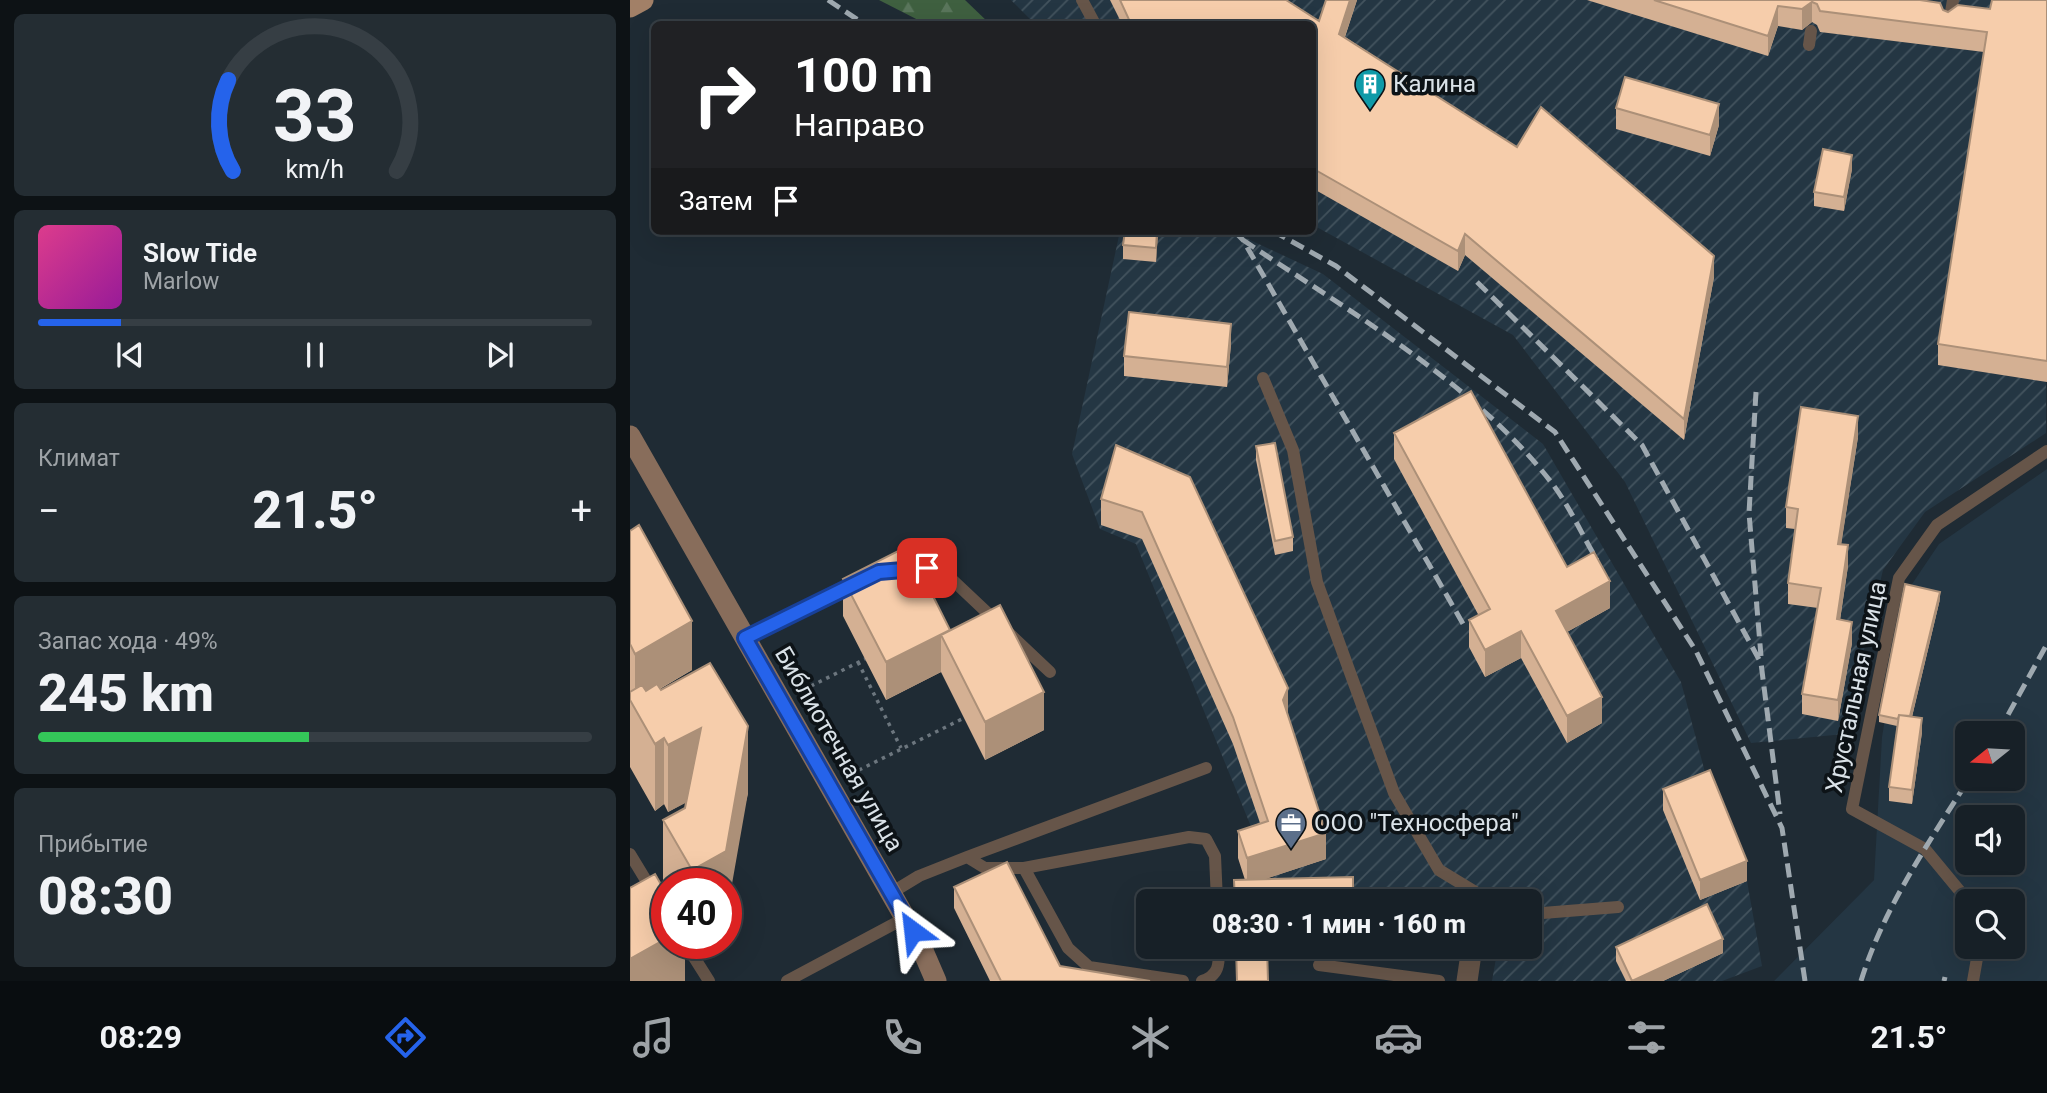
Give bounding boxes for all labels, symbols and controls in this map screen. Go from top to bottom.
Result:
text: 100 m [794,47,933,104]
icon: right [679,49,770,140]
building icon: Калина [1353,67,1387,111]
place label: Калина [1393,70,1476,98]
text: 33 [273,73,357,159]
text: Направо [794,106,925,144]
text: km/h [286,155,344,184]
icon: arrive [767,182,805,220]
text: Затем [679,186,753,216]
text: Slow Tide [143,238,257,268]
text: Marlow [143,268,219,295]
icon: previous [111,336,149,374]
icon: pause [296,336,334,374]
icon: next [481,336,519,374]
text: Климат [38,445,120,472]
text: 21.5° [252,480,378,541]
text: − [38,489,60,533]
text: + [570,489,592,533]
pin [897,538,957,598]
icon: arrive [908,549,946,587]
street label: Хрустальная улица [1820,579,1892,795]
text: Запас хода · 49% [38,628,218,655]
street label: Библиотечная улица [769,642,909,856]
text: 245 km [38,663,214,724]
north arrow [1955,721,2025,791]
map controls [1955,721,2025,959]
button: sound [1955,805,2025,875]
office icon: ООО "Техносфера" [1274,806,1308,850]
place label: ООО "Техносфера" [1314,809,1519,837]
text: Прибытие [38,831,148,858]
text: 08:30 [38,866,173,927]
speed limit sign: 40 [651,868,742,959]
button: search [1955,889,2025,959]
position arrow [876,894,950,968]
text: 08:30 · 1 мин · 160 m [1212,909,1466,939]
icon: directions [381,1013,430,1062]
icon: music [629,1013,678,1062]
icon: phone [878,1013,927,1062]
icon: climate [1126,1013,1175,1062]
icon: car [1374,1013,1423,1062]
icon: filters [1622,1013,1671,1062]
text: 08:29 [100,1018,182,1056]
text: 21.5° [1870,1018,1947,1056]

